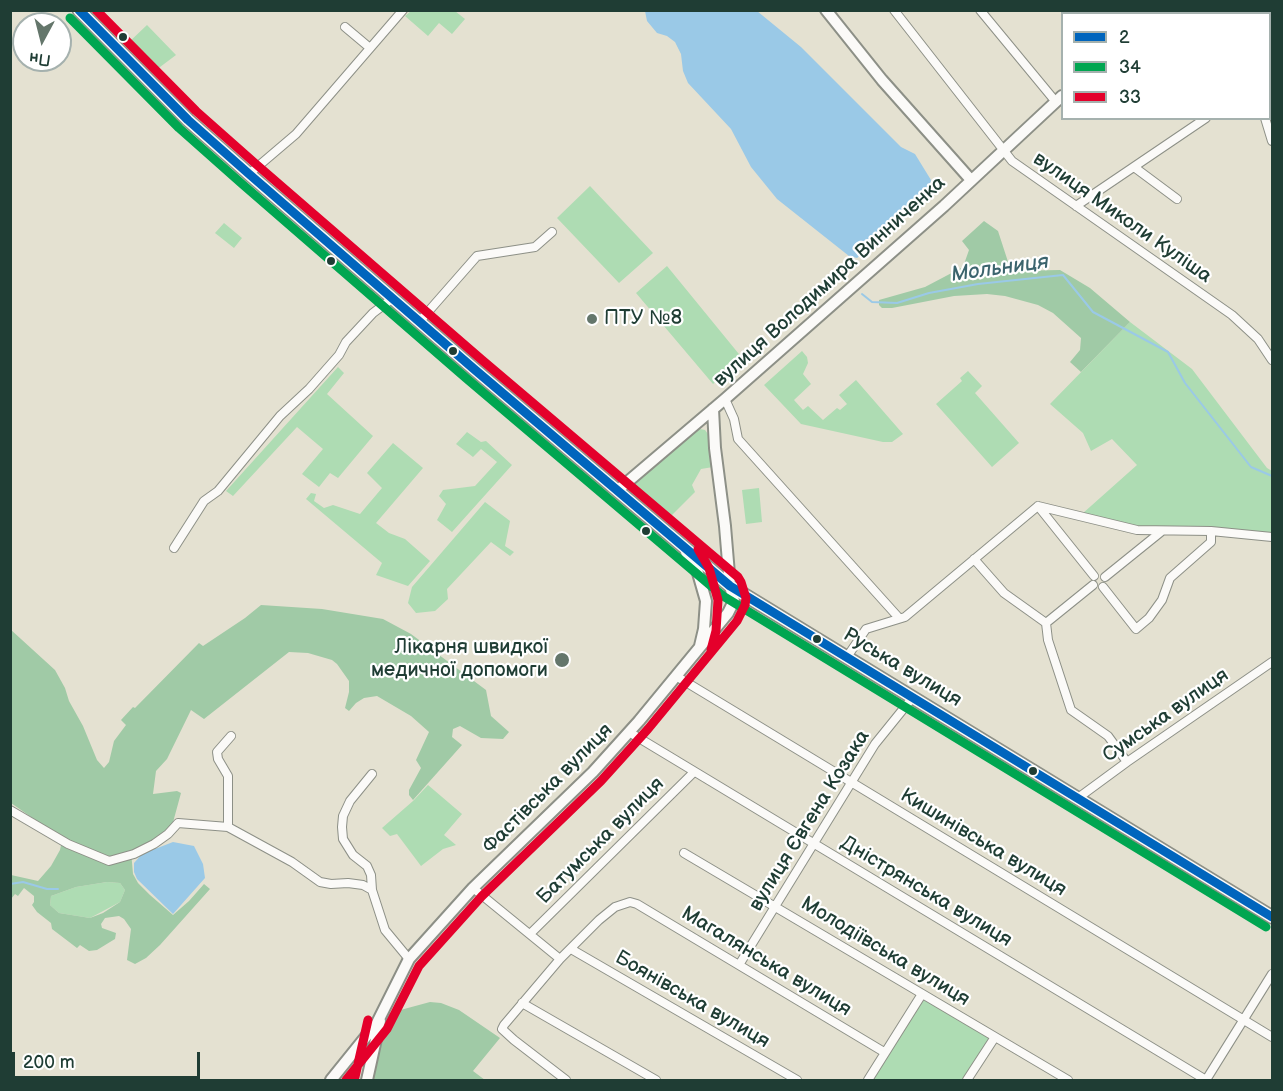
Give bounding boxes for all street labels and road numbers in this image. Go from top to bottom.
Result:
street label: вулиця Миколи Куліша [1028,147,1216,289]
street label: вулиця Володимира Винниченка [709,172,951,392]
street label: Руська вулиця [838,623,966,713]
street label: Сумська вулиця [1098,664,1234,768]
street label: Фастівська вулиця [478,719,618,859]
street label: вулиця Євгена Козака [744,726,876,916]
street label: Батумська вулиця [533,773,669,909]
street label: Кишинівська вулиця [896,784,1070,902]
street label: Дністрянська вулиця [836,831,1016,953]
street label: Молодіївська вулиця [796,892,974,1012]
street label: Магалянська вулиця [677,902,855,1022]
street label: Боянівська вулиця [610,946,774,1054]

